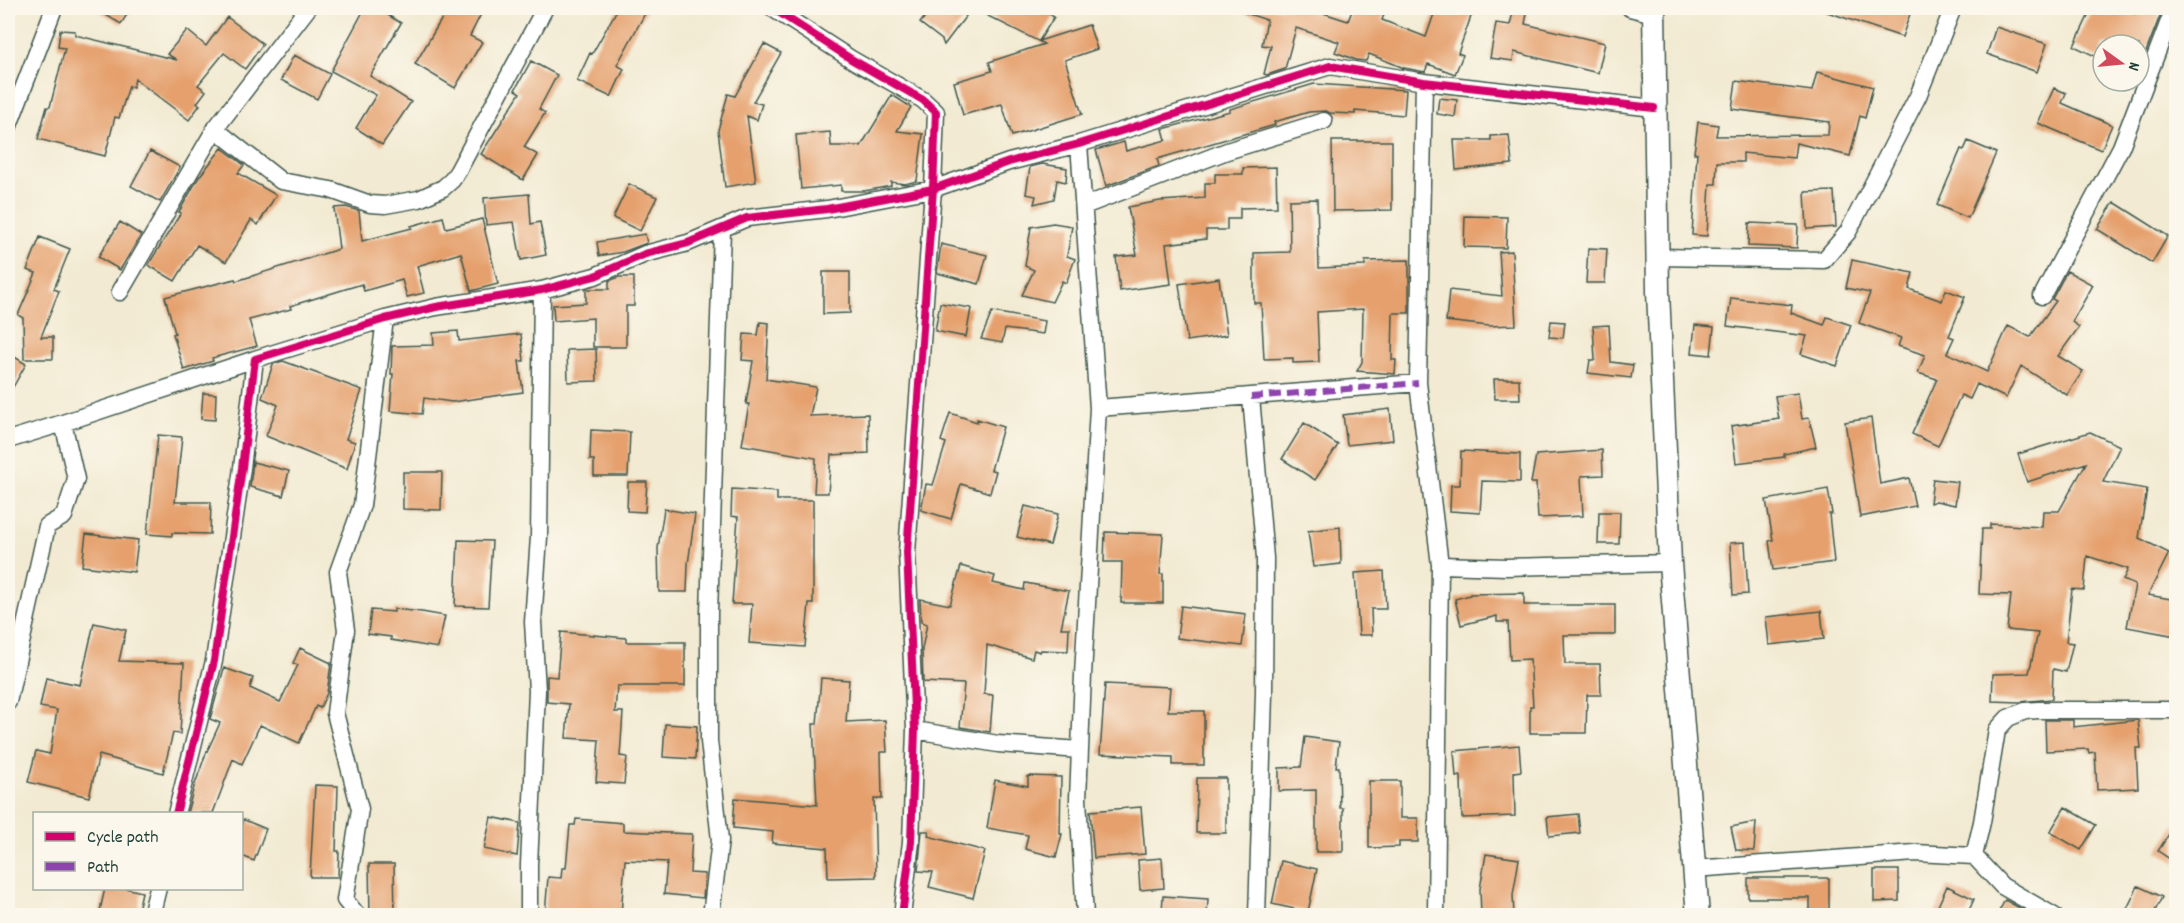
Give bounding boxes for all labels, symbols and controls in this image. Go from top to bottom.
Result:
north arrow [2091,33,2151,93]
text: N [2121,59,2145,73]
legend [33,812,243,890]
text: Cycle path [87,826,158,851]
text: Path [87,856,119,881]

